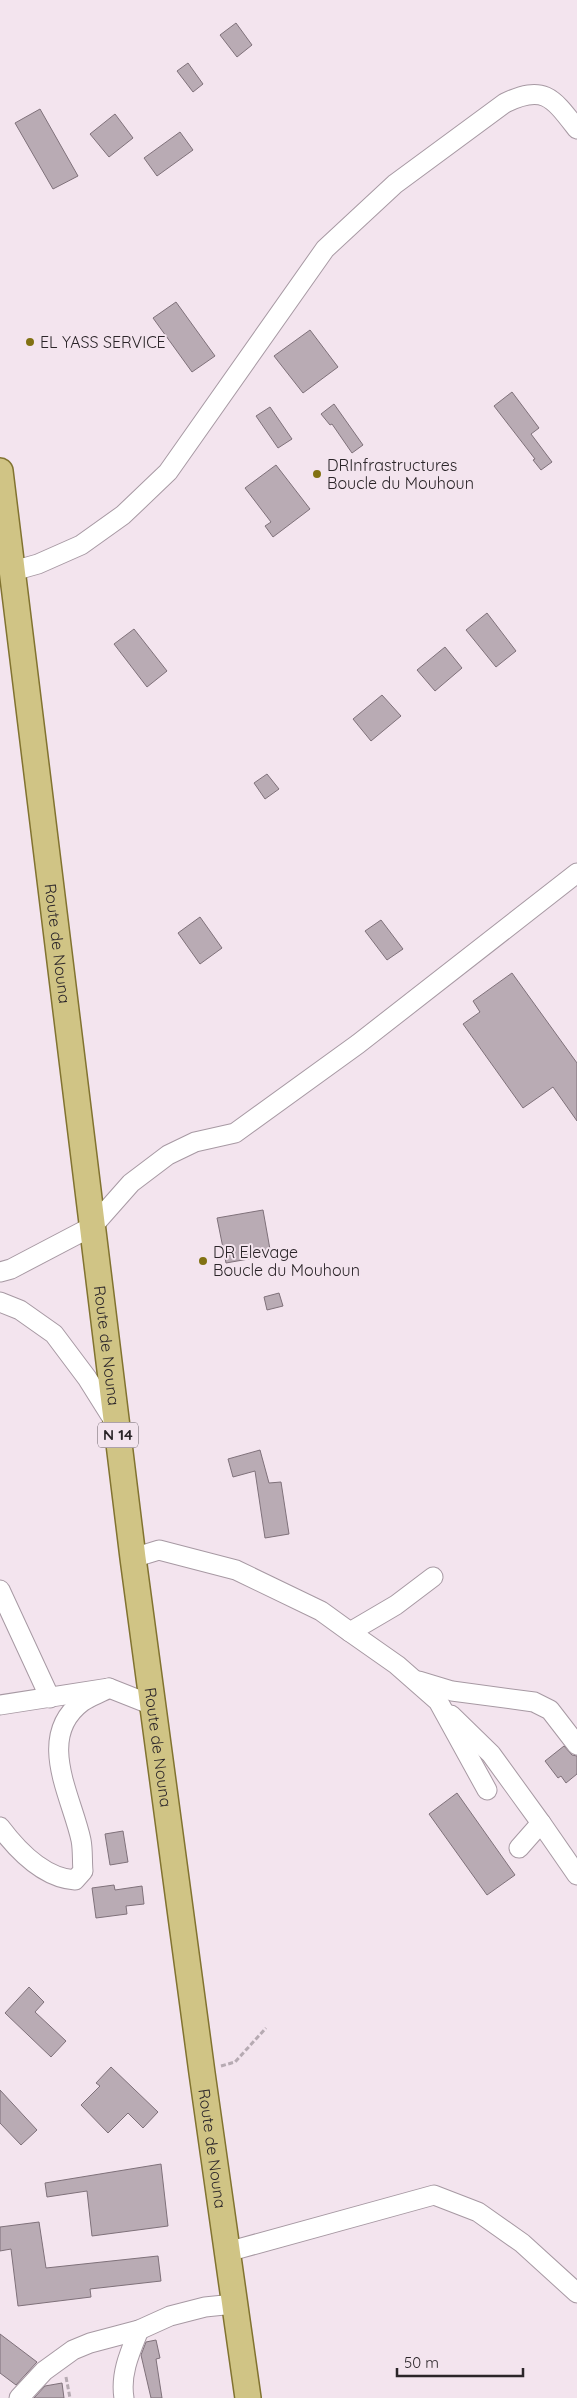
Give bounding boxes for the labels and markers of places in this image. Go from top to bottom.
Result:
place label: EL YASS SERVICE [40,332,166,352]
marker: EL YASS SERVICE [24,336,36,348]
place label: DRInfrastructures Boucle du Mouhoun [327,455,474,493]
marker: DRInfrastructures Boucle du Mouhoun [311,468,323,480]
place label: DR Elevage Boucle du Mouhoun [213,1242,360,1280]
marker: DR Elevage Boucle du Mouhoun [197,1255,209,1267]

